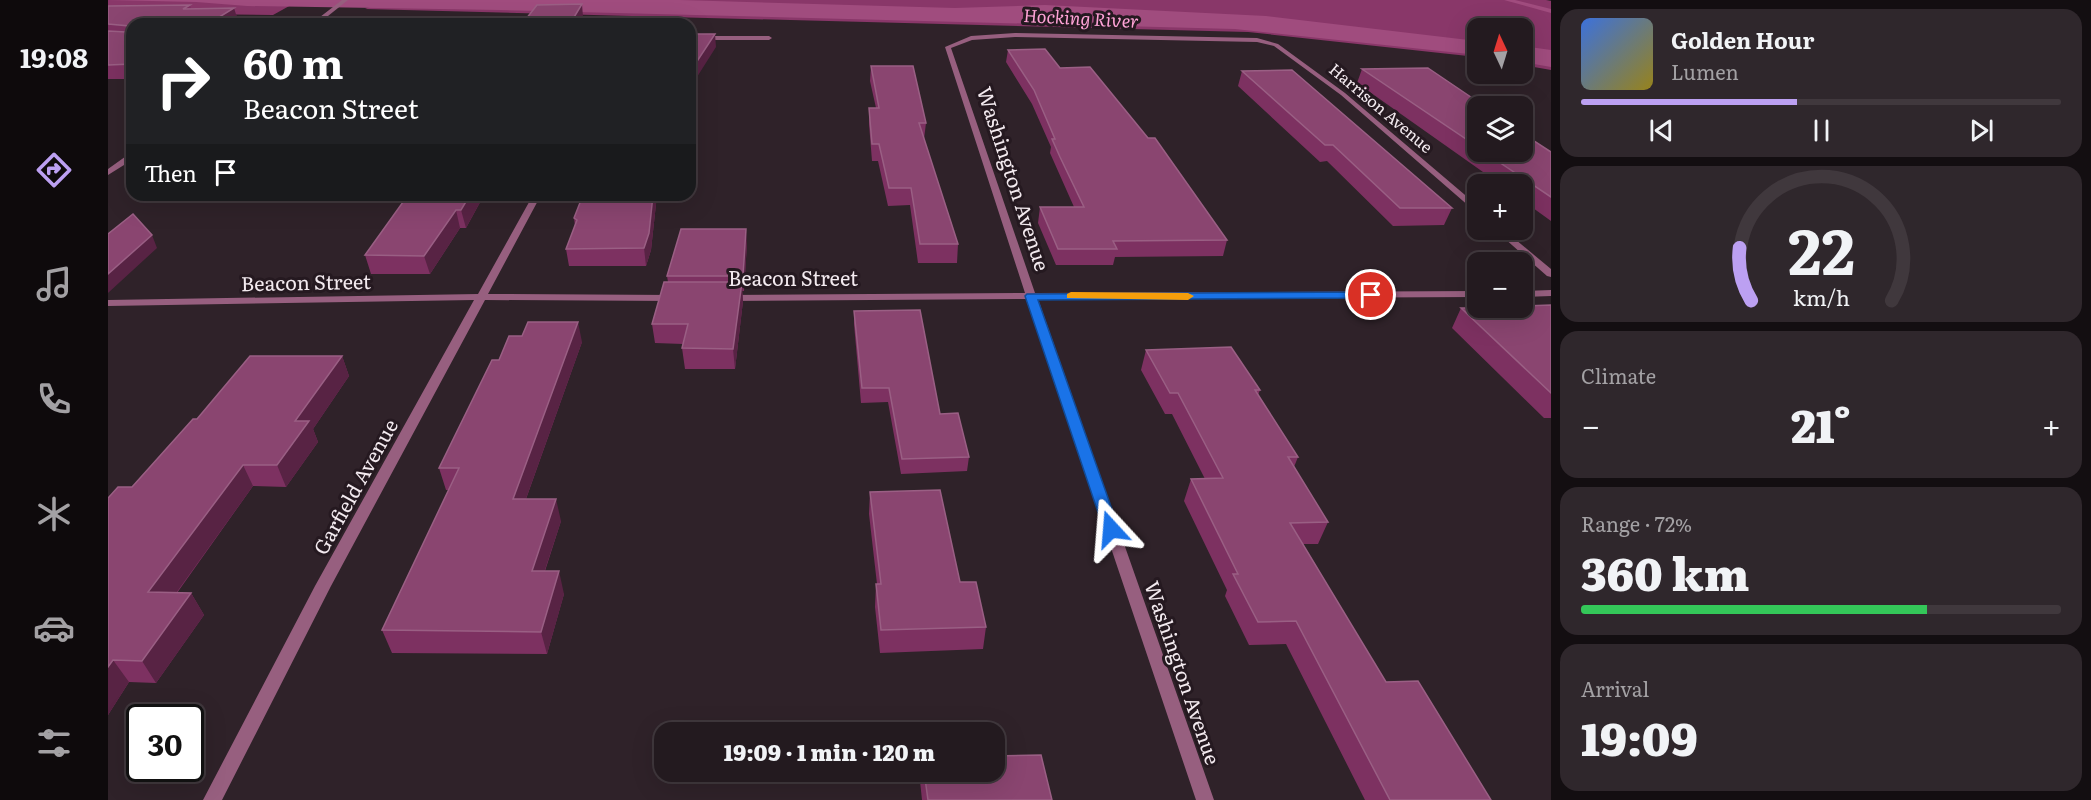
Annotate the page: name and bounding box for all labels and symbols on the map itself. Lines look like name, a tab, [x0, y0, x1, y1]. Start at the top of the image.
water label: Hocking River	[1023, 1, 1139, 34]
north arrow	[1467, 18, 1533, 84]
street label: Harrison Avenue	[1325, 57, 1439, 158]
street label: Washington Avenue	[971, 82, 1059, 275]
street label: Beacon Street	[728, 262, 858, 292]
street label: Beacon Street	[241, 265, 371, 297]
pin	[1345, 269, 1396, 320]
street label: Garfield Avenue	[305, 413, 404, 559]
position arrow	[1079, 497, 1143, 561]
street label: Washington Avenue	[1138, 576, 1229, 768]
speed limit sign: 30	[126, 704, 204, 782]

